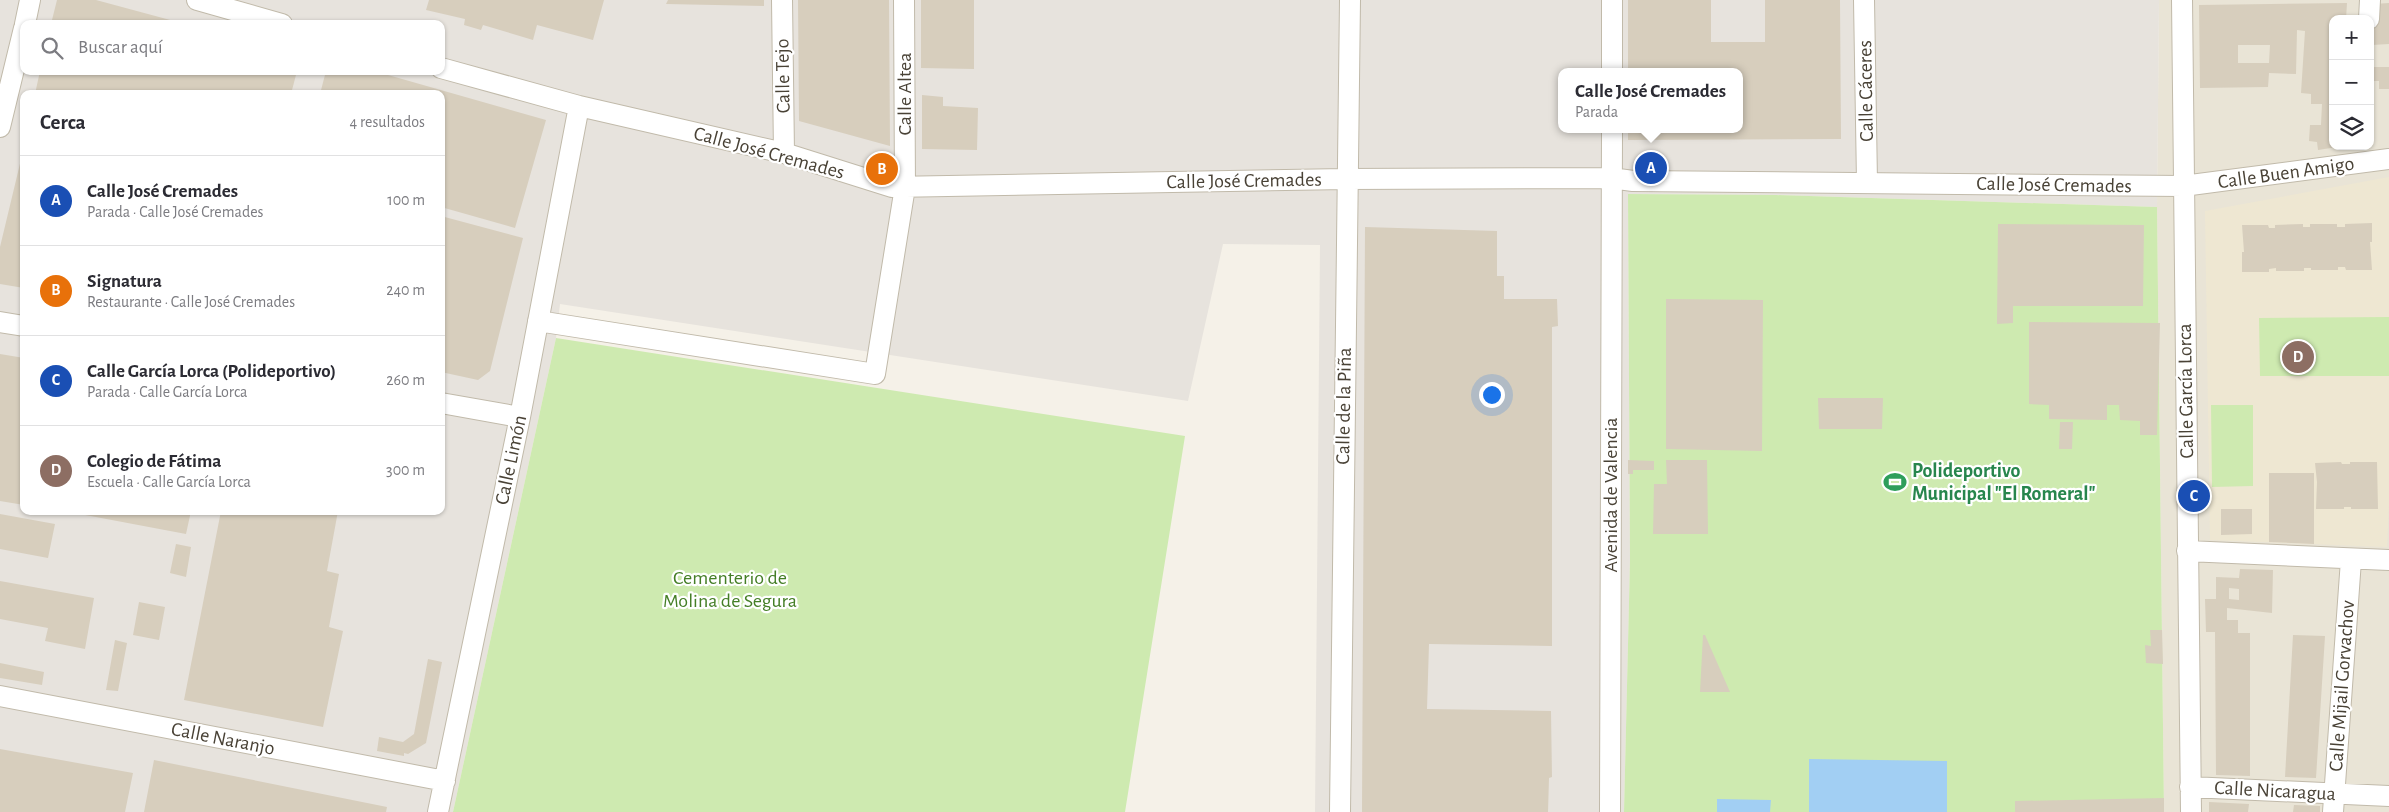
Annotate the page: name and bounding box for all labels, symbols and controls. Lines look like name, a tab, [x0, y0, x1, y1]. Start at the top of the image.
map controls	[2329, 15, 2374, 150]
button: +	[2329, 15, 2374, 60]
search box	[20, 20, 445, 75]
icon: search	[38, 34, 66, 62]
text: Buscar aquí	[78, 38, 163, 57]
street label: Calle Tejo	[772, 38, 794, 114]
street label: Calle Cáceres	[1855, 40, 1877, 142]
street label: Calle Altea	[895, 52, 915, 136]
button: −	[2329, 60, 2374, 105]
popup	[1558, 68, 1743, 133]
text: Calle José Cremades	[1575, 82, 1726, 101]
text: Parada	[1575, 104, 1618, 120]
button: layers	[2329, 105, 2374, 150]
text: Cerca	[40, 112, 86, 133]
text: 4 resultados	[350, 114, 425, 130]
street label: Calle José Cremades	[691, 123, 847, 183]
pin: A	[1635, 149, 1667, 187]
pin: B	[866, 150, 898, 188]
street label: Calle Buen Amigo	[2216, 154, 2356, 192]
street label: Calle José Cremades	[1166, 170, 1322, 192]
street label: Calle José Cremades	[1976, 174, 2132, 196]
text: Calle José Cremades	[87, 182, 238, 201]
text: A	[51, 192, 61, 208]
text: 100 m	[387, 192, 425, 208]
text: Parada · Calle José Cremades	[87, 204, 264, 220]
text: Signatura	[87, 272, 162, 291]
text: B	[51, 282, 61, 298]
text: 240 m	[386, 282, 425, 298]
text: Restaurante · Calle José Cremades	[87, 294, 295, 310]
street label: Calle García Lorca	[2175, 323, 2197, 459]
pin: D	[2282, 338, 2314, 376]
street label: Calle de la Piña	[1333, 347, 1355, 465]
text: Calle García Lorca (Polideportivo)	[87, 362, 336, 381]
text: C	[52, 372, 60, 388]
text: 260 m	[386, 372, 425, 388]
your location	[1479, 382, 1505, 408]
text: Parada · Calle García Lorca	[87, 384, 247, 400]
street label: Calle Limón	[492, 413, 530, 507]
street label: Avenida de Valencia	[1601, 417, 1621, 573]
text: Colegio de Fátima	[87, 452, 221, 471]
place label: Polideportivo Municipal "El Romeral"	[1912, 461, 2096, 504]
text: D	[51, 462, 61, 478]
text: 300 m	[386, 462, 425, 478]
sports icon: Polideportivo Municipal "El Romeral"	[1882, 469, 1908, 495]
text: Escuela · Calle García Lorca	[87, 474, 251, 490]
pin: C	[2178, 477, 2210, 515]
park label: Cementerio de Molina de Segura	[663, 568, 797, 611]
street label: Calle Mijail Gorvachov	[2326, 599, 2358, 772]
street label: Calle Naranjo	[170, 719, 276, 759]
street label: Calle Nicaragua	[2214, 778, 2336, 804]

